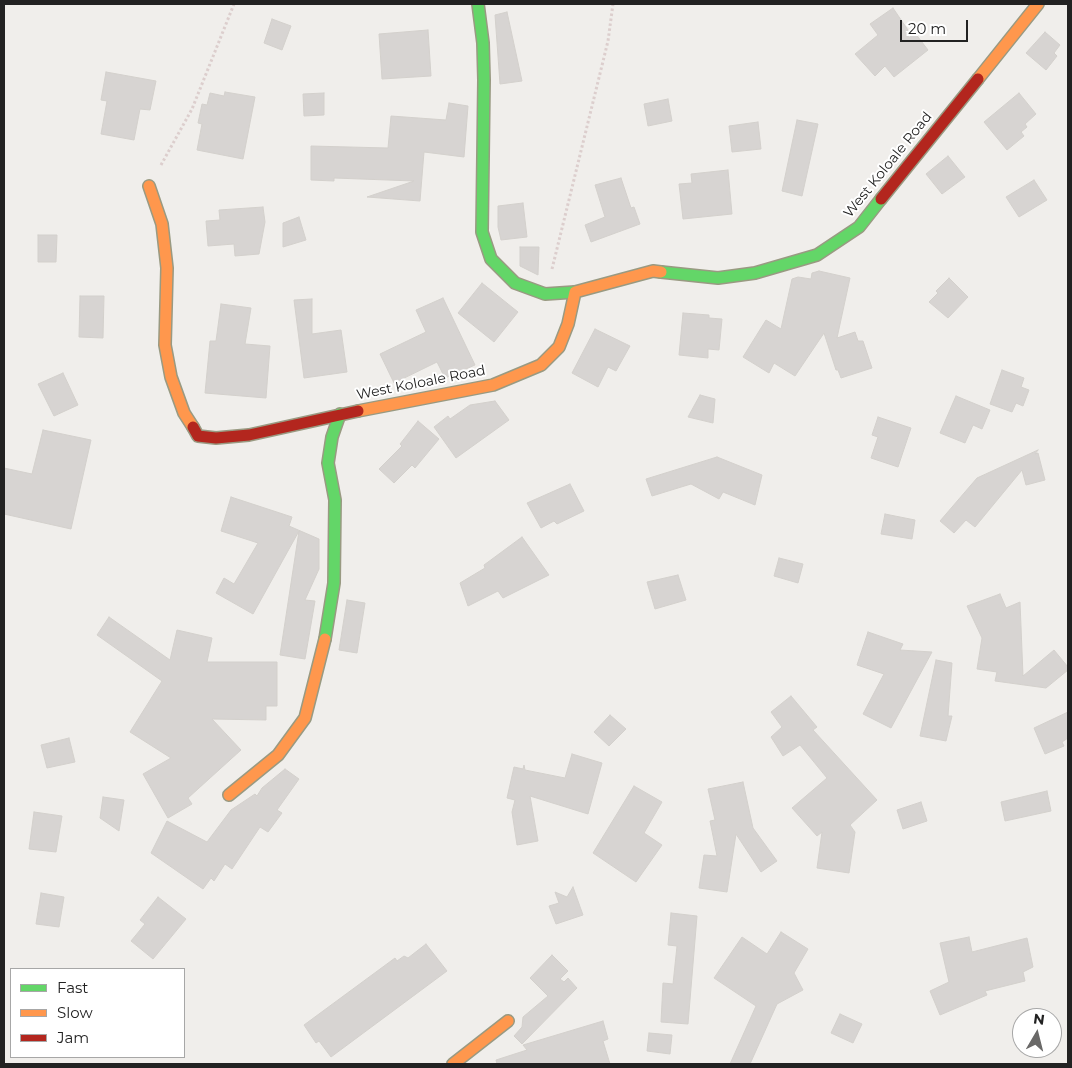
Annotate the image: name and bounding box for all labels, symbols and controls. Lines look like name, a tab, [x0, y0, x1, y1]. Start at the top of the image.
scale bar	[902, 10, 970, 42]
text: 20 m	[908, 19, 946, 38]
street label: West Koloale Road	[840, 109, 936, 221]
street label: West Koloale Road	[355, 362, 487, 404]
legend	[10, 968, 185, 1058]
text: Fast	[57, 978, 88, 997]
text: Slow	[57, 1003, 93, 1022]
north arrow	[1012, 1008, 1062, 1058]
text: N	[1032, 1009, 1046, 1029]
text: Jam	[57, 1028, 89, 1047]

